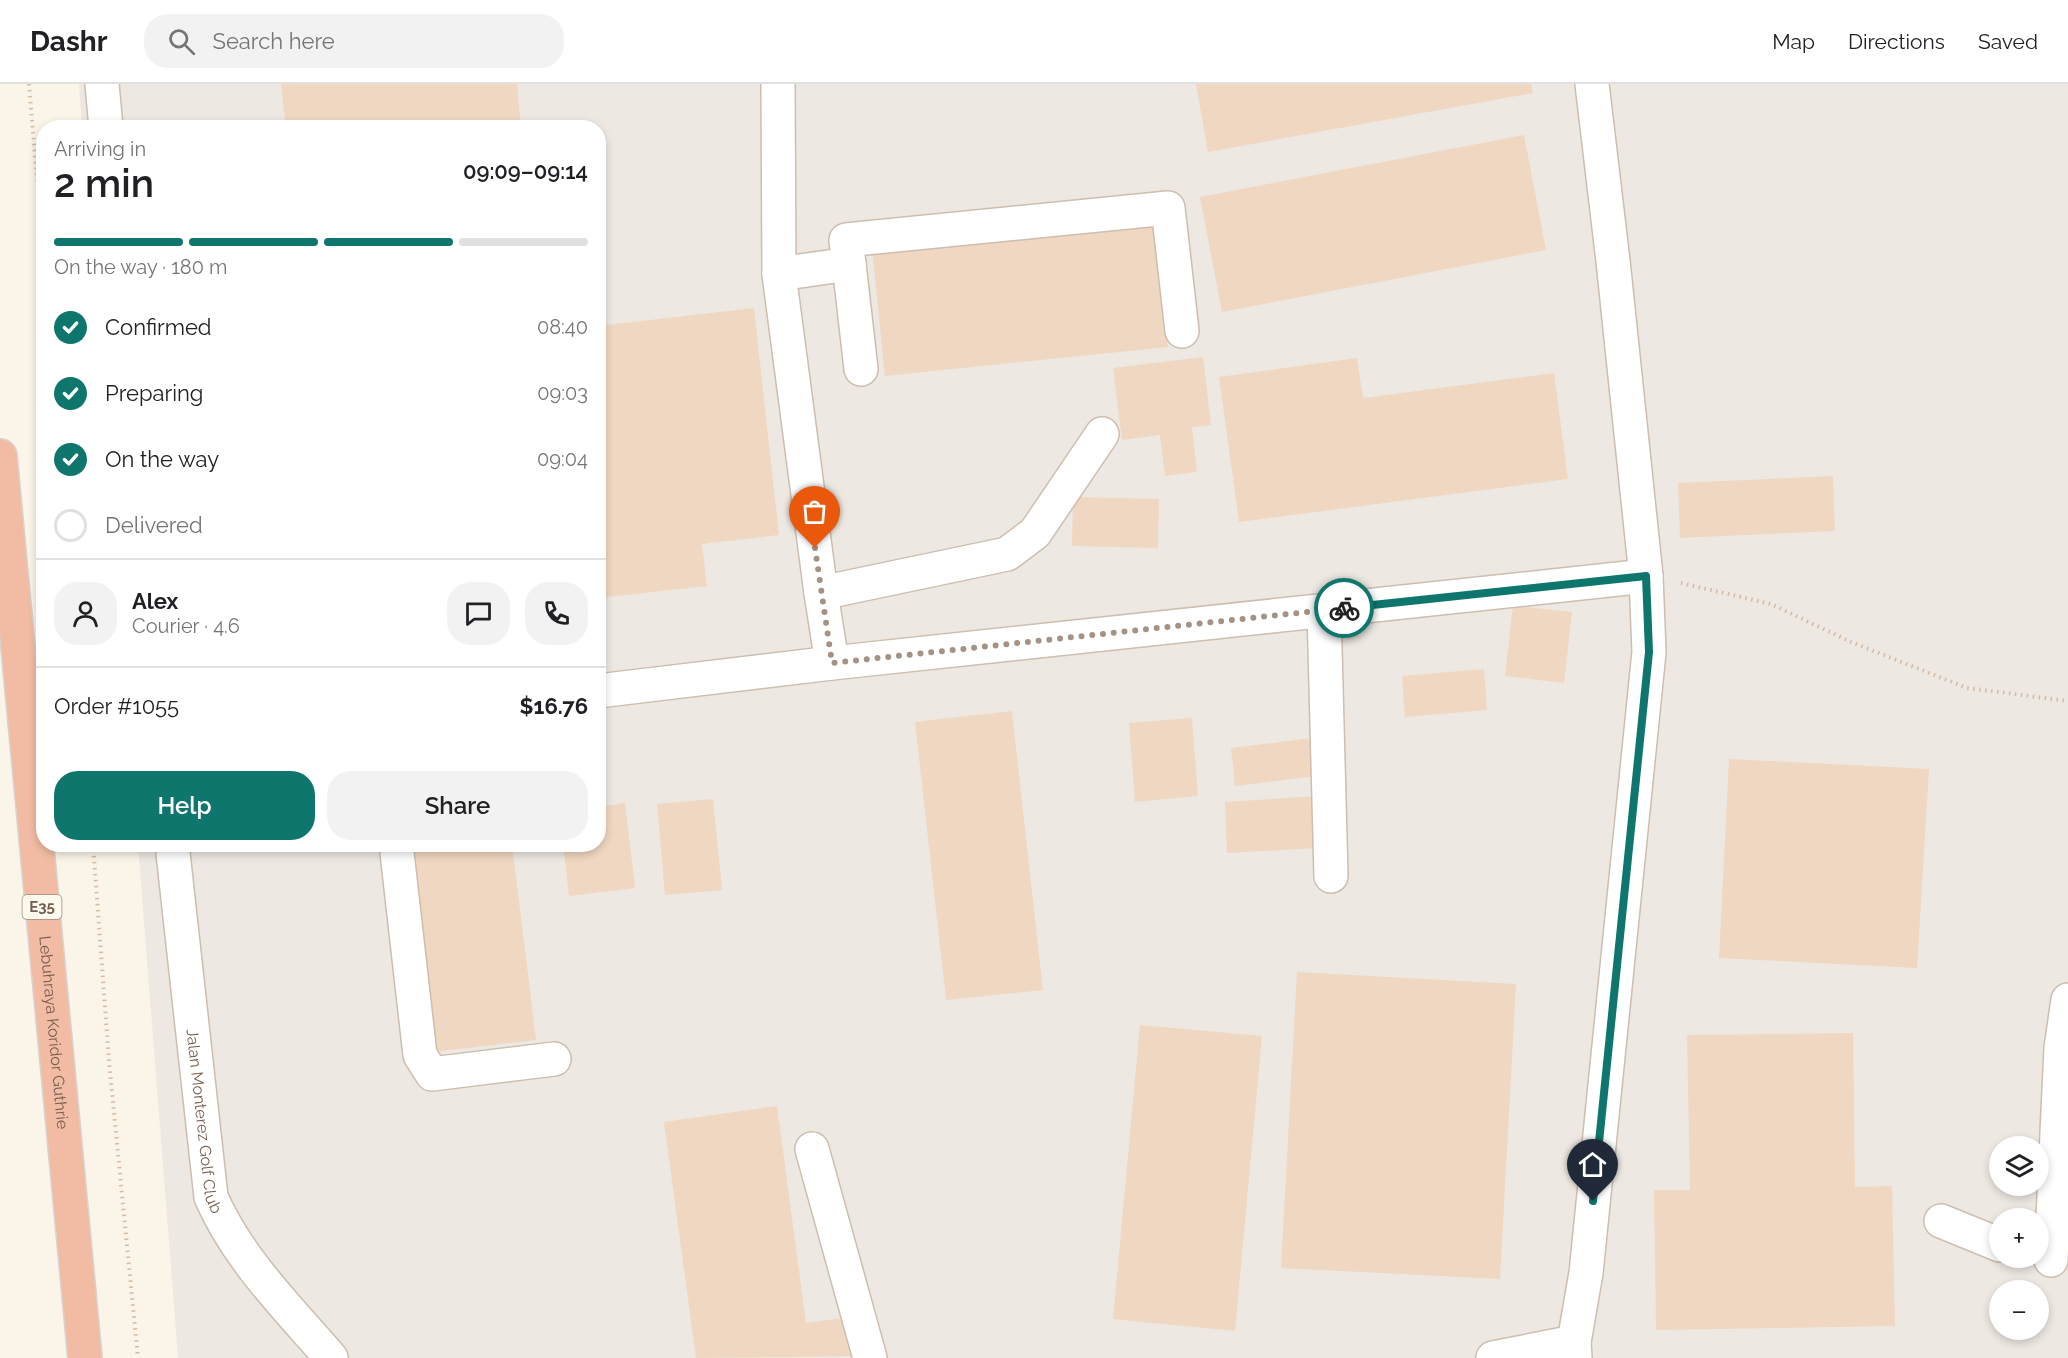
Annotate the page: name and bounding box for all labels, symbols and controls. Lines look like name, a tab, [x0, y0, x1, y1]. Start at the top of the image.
search box	[144, 14, 564, 68]
text: Dashr	[30, 25, 108, 58]
icon: search	[165, 25, 198, 58]
text: Search here	[213, 28, 335, 54]
text: Map	[1772, 29, 1815, 54]
text: Directions	[1848, 29, 1945, 54]
text: Saved	[1978, 29, 2038, 54]
text: Arriving in	[54, 137, 146, 161]
text: 09:09–09:14	[463, 158, 588, 184]
text: 2 min	[54, 160, 154, 206]
text: On the way · 180 m	[54, 255, 227, 279]
icon: check	[54, 311, 87, 344]
text: Confirmed	[105, 314, 212, 340]
text: 08:40	[537, 315, 588, 339]
icon: check	[54, 377, 87, 410]
text: Preparing	[105, 380, 203, 406]
text: 09:03	[537, 381, 588, 405]
icon: check	[54, 443, 87, 476]
text: On the way	[105, 446, 219, 472]
text: 09:04	[537, 447, 588, 471]
pin	[789, 486, 840, 548]
icon: bag	[798, 495, 831, 528]
text: Delivered	[105, 512, 203, 538]
courier	[1314, 578, 1374, 638]
button: person	[54, 582, 117, 645]
button: chat	[447, 582, 510, 645]
button: phone	[525, 582, 588, 645]
text: Alex	[132, 588, 178, 614]
icon: bike	[1328, 592, 1361, 625]
text: Courier · 4.6	[132, 614, 240, 638]
text: Order #1055	[54, 693, 179, 719]
text: $16.76	[520, 693, 588, 719]
button: Help	[54, 771, 315, 840]
button: Share	[327, 771, 588, 840]
road number: E35	[22, 895, 62, 919]
street label: Lebuhraya Koridor Guthrie	[36, 935, 73, 1130]
street label: Jalan Monterez Golf Club	[183, 1028, 227, 1217]
map controls	[1989, 1136, 2049, 1340]
button: layers	[1989, 1136, 2049, 1196]
pin	[1567, 1139, 1618, 1201]
icon: home	[1576, 1148, 1609, 1181]
button: +	[1989, 1208, 2049, 1268]
button: −	[1989, 1280, 2049, 1340]

